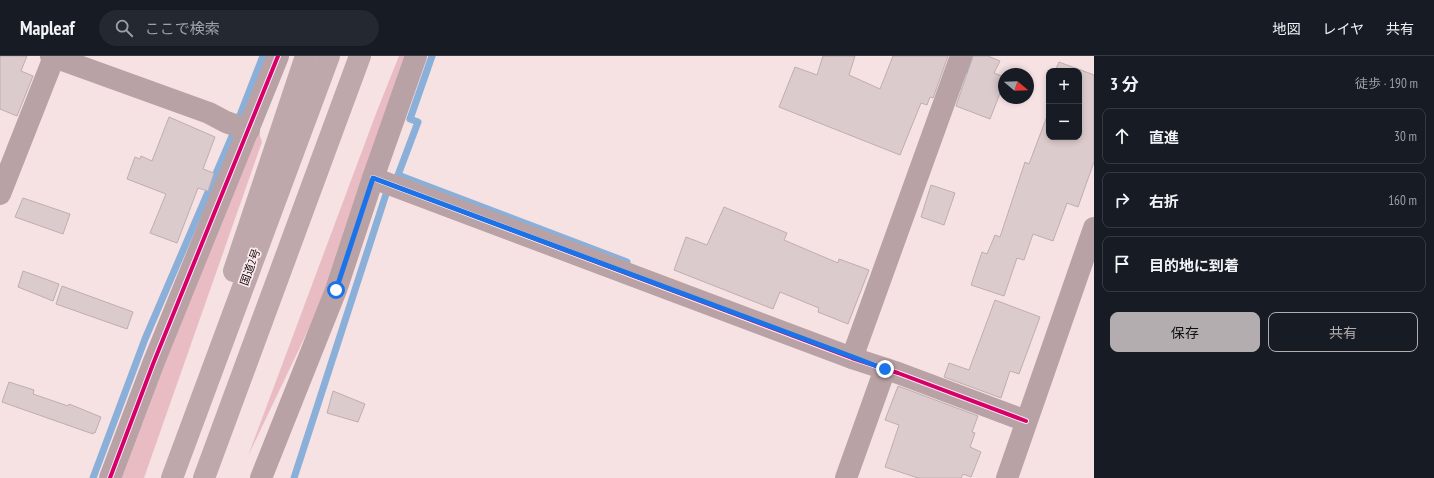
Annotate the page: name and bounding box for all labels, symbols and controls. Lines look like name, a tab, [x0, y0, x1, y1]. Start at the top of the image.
search box	[99, 10, 379, 46]
text: Mapleaf	[20, 16, 75, 40]
icon: search	[113, 17, 135, 39]
text: ここで検索	[145, 19, 220, 38]
text: 地図	[1272, 20, 1300, 38]
text: レイヤ	[1322, 20, 1364, 38]
text: 共有	[1386, 20, 1414, 38]
north arrow	[998, 68, 1034, 104]
map controls	[1046, 68, 1082, 140]
button: +	[1046, 68, 1082, 104]
text: 3 分	[1110, 73, 1139, 95]
text: 徒歩 · 190 m	[1355, 75, 1418, 92]
button: −	[1046, 104, 1082, 140]
icon: ahead	[1111, 125, 1133, 147]
text: 直進	[1149, 128, 1179, 147]
text: 30 m	[1394, 128, 1417, 145]
icon: right	[1111, 189, 1133, 211]
text: 右折	[1149, 192, 1179, 211]
text: 160 m	[1388, 192, 1417, 209]
street label: 国道2号	[237, 247, 263, 287]
icon: arrive	[1111, 253, 1133, 275]
text: 目的地に到着	[1149, 256, 1239, 275]
route start	[327, 281, 345, 299]
button: 保存	[1110, 312, 1260, 352]
button: 共有	[1268, 312, 1418, 352]
route end	[876, 360, 894, 378]

